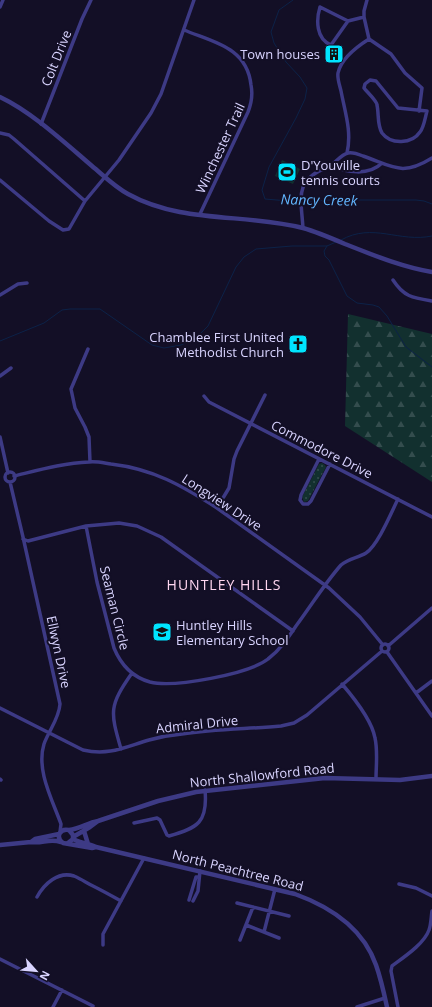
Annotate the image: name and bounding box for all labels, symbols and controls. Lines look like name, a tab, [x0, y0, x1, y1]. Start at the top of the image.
street label: Colt Drive	[37, 27, 75, 89]
building icon: Town houses	[323, 43, 345, 65]
place label: Town houses	[240, 45, 320, 63]
street label: Winchester Trail	[191, 100, 249, 196]
place label: D'Youville tennis courts	[301, 156, 380, 189]
sports icon: D'Youville tennis courts	[276, 161, 298, 183]
water label: Nancy Creek	[280, 189, 359, 210]
place label: Chamblee First United Methodist Church	[149, 328, 284, 361]
church icon: Chamblee First United Methodist Church	[287, 333, 309, 355]
street label: Commodore Drive	[268, 416, 376, 482]
street label: Longview Drive	[179, 469, 265, 535]
street label: Seaman Circle	[96, 564, 134, 652]
district label: HUNTLEY HILLS	[167, 575, 281, 594]
street label: Ellwyn Drive	[43, 614, 75, 690]
place label: Huntley Hills Elementary School	[176, 616, 288, 649]
school or university icon: Huntley Hills Elementary School	[151, 621, 173, 643]
street label: Admiral Drive	[155, 711, 239, 737]
street label: North Shallowford Road	[189, 758, 335, 792]
street label: North Peachtree Road	[171, 845, 305, 895]
north arrow	[16, 951, 56, 991]
text: N	[37, 968, 54, 983]

